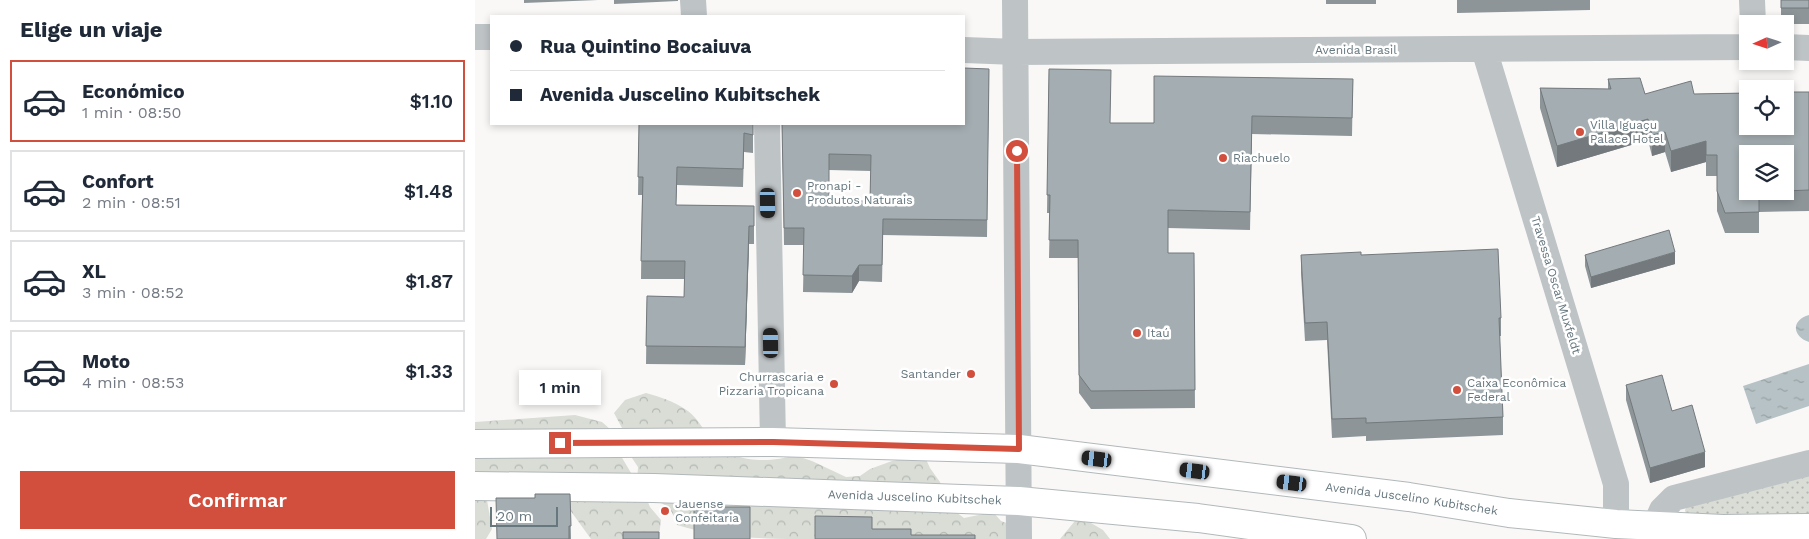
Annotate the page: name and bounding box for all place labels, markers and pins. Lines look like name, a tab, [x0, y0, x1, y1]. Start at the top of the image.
place label: Villa Iguaçu Palace Hotel	[1590, 118, 1664, 146]
marker: Villa Iguaçu Palace Hotel	[1574, 126, 1586, 138]
place label: Riachuelo	[1233, 151, 1290, 165]
marker: Riachuelo	[1217, 152, 1229, 164]
place label: Pronapi - Produtos Naturais	[807, 179, 913, 207]
marker: Pronapi - Produtos Naturais	[791, 187, 803, 199]
place label: Itaú	[1147, 326, 1170, 340]
marker: Itaú	[1131, 327, 1143, 339]
place label: Santander	[901, 367, 961, 381]
marker: Santander	[965, 368, 977, 380]
place label: Churrascaria e Pizzaria Tropicana	[719, 370, 824, 398]
place label: Caixa Econômica Federal	[1467, 376, 1566, 404]
marker: Churrascaria e Pizzaria Tropicana	[828, 378, 840, 390]
marker: Caixa Econômica Federal	[1451, 384, 1463, 396]
place label: Jauense Confeitaria	[675, 497, 739, 525]
marker: Jauense Confeitaria	[659, 505, 671, 517]

